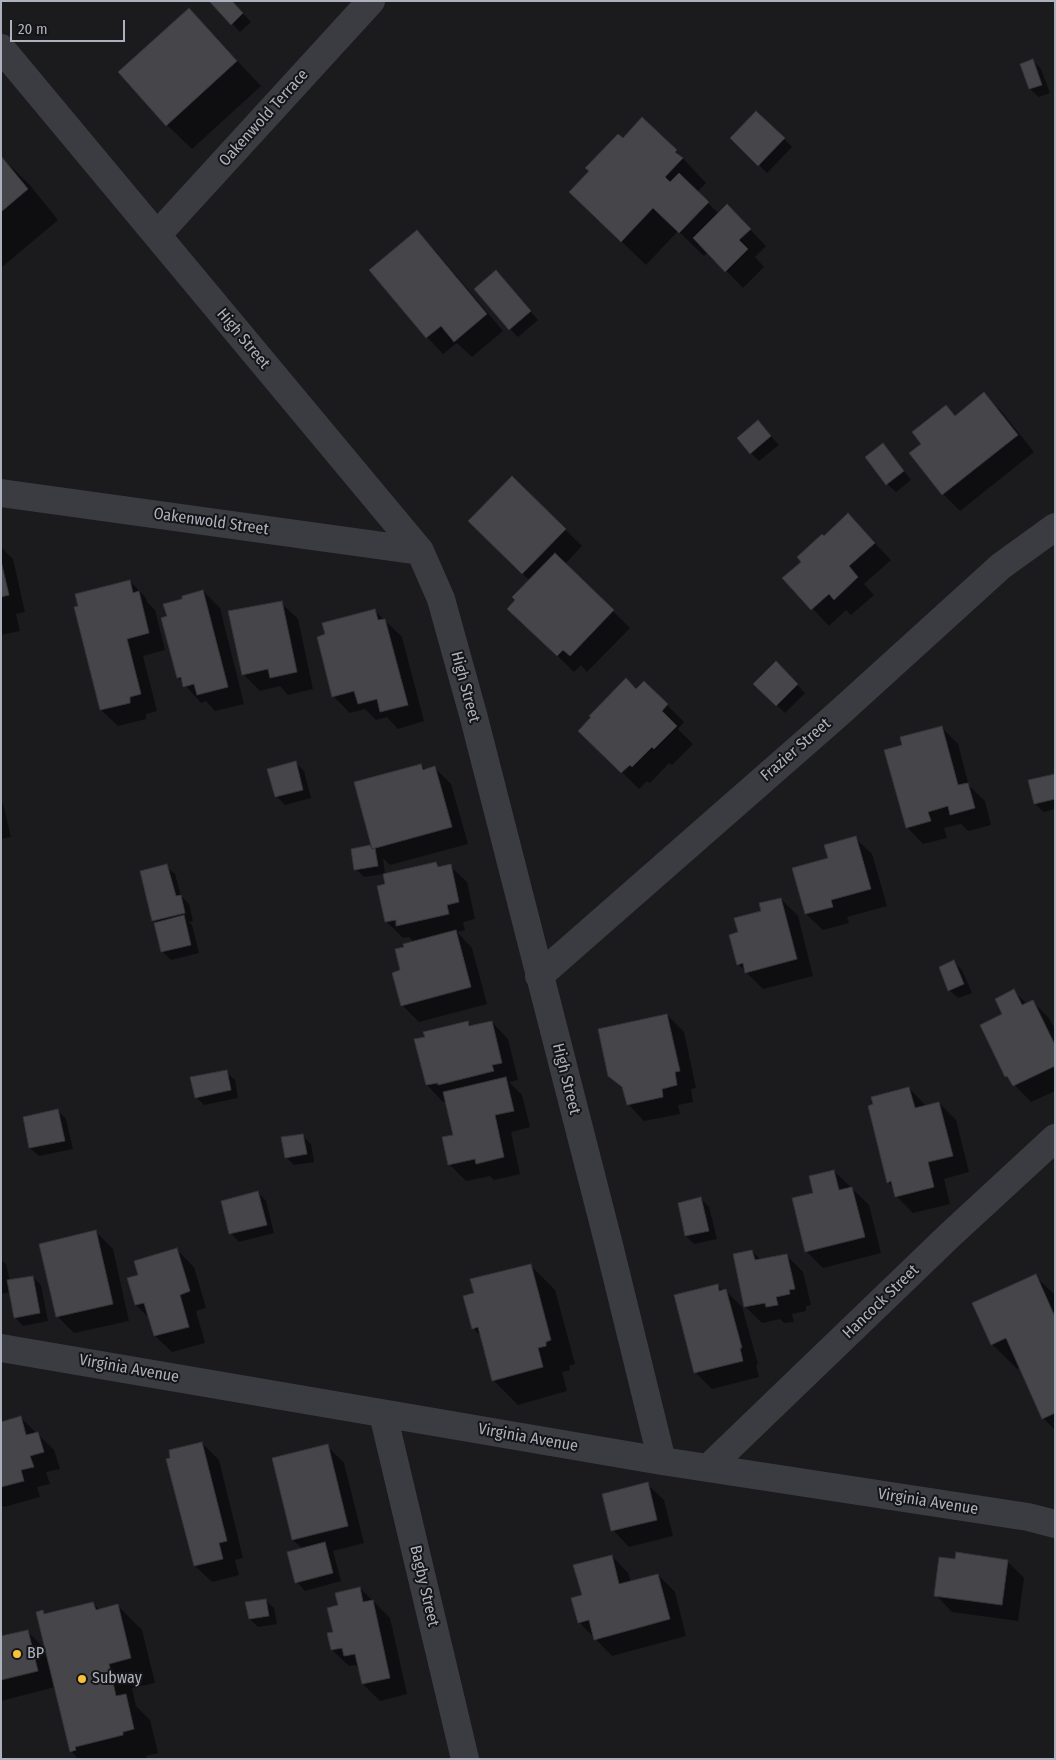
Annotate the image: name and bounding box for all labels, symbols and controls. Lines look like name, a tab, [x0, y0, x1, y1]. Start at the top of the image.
scale bar	[12, 10, 128, 42]
text: 20 m	[18, 20, 48, 38]
street label: Oakenwold Terrace	[215, 65, 313, 171]
street label: High Street	[212, 305, 274, 373]
street label: Oakenwold Street	[152, 504, 270, 540]
street label: High Street	[446, 649, 484, 725]
street label: Frazier Street	[757, 714, 835, 786]
street label: High Street	[548, 1041, 584, 1117]
street label: Hancock Street	[839, 1261, 923, 1343]
street label: Virginia Avenue	[77, 1351, 181, 1387]
street label: Virginia Avenue	[476, 1420, 580, 1456]
street label: Virginia Avenue	[877, 1485, 979, 1519]
street label: Bagby Street	[405, 1544, 443, 1628]
place label: BP	[27, 1644, 44, 1664]
marker: BP	[11, 1648, 23, 1660]
place label: Subway	[92, 1669, 142, 1689]
marker: Subway	[76, 1673, 88, 1685]

